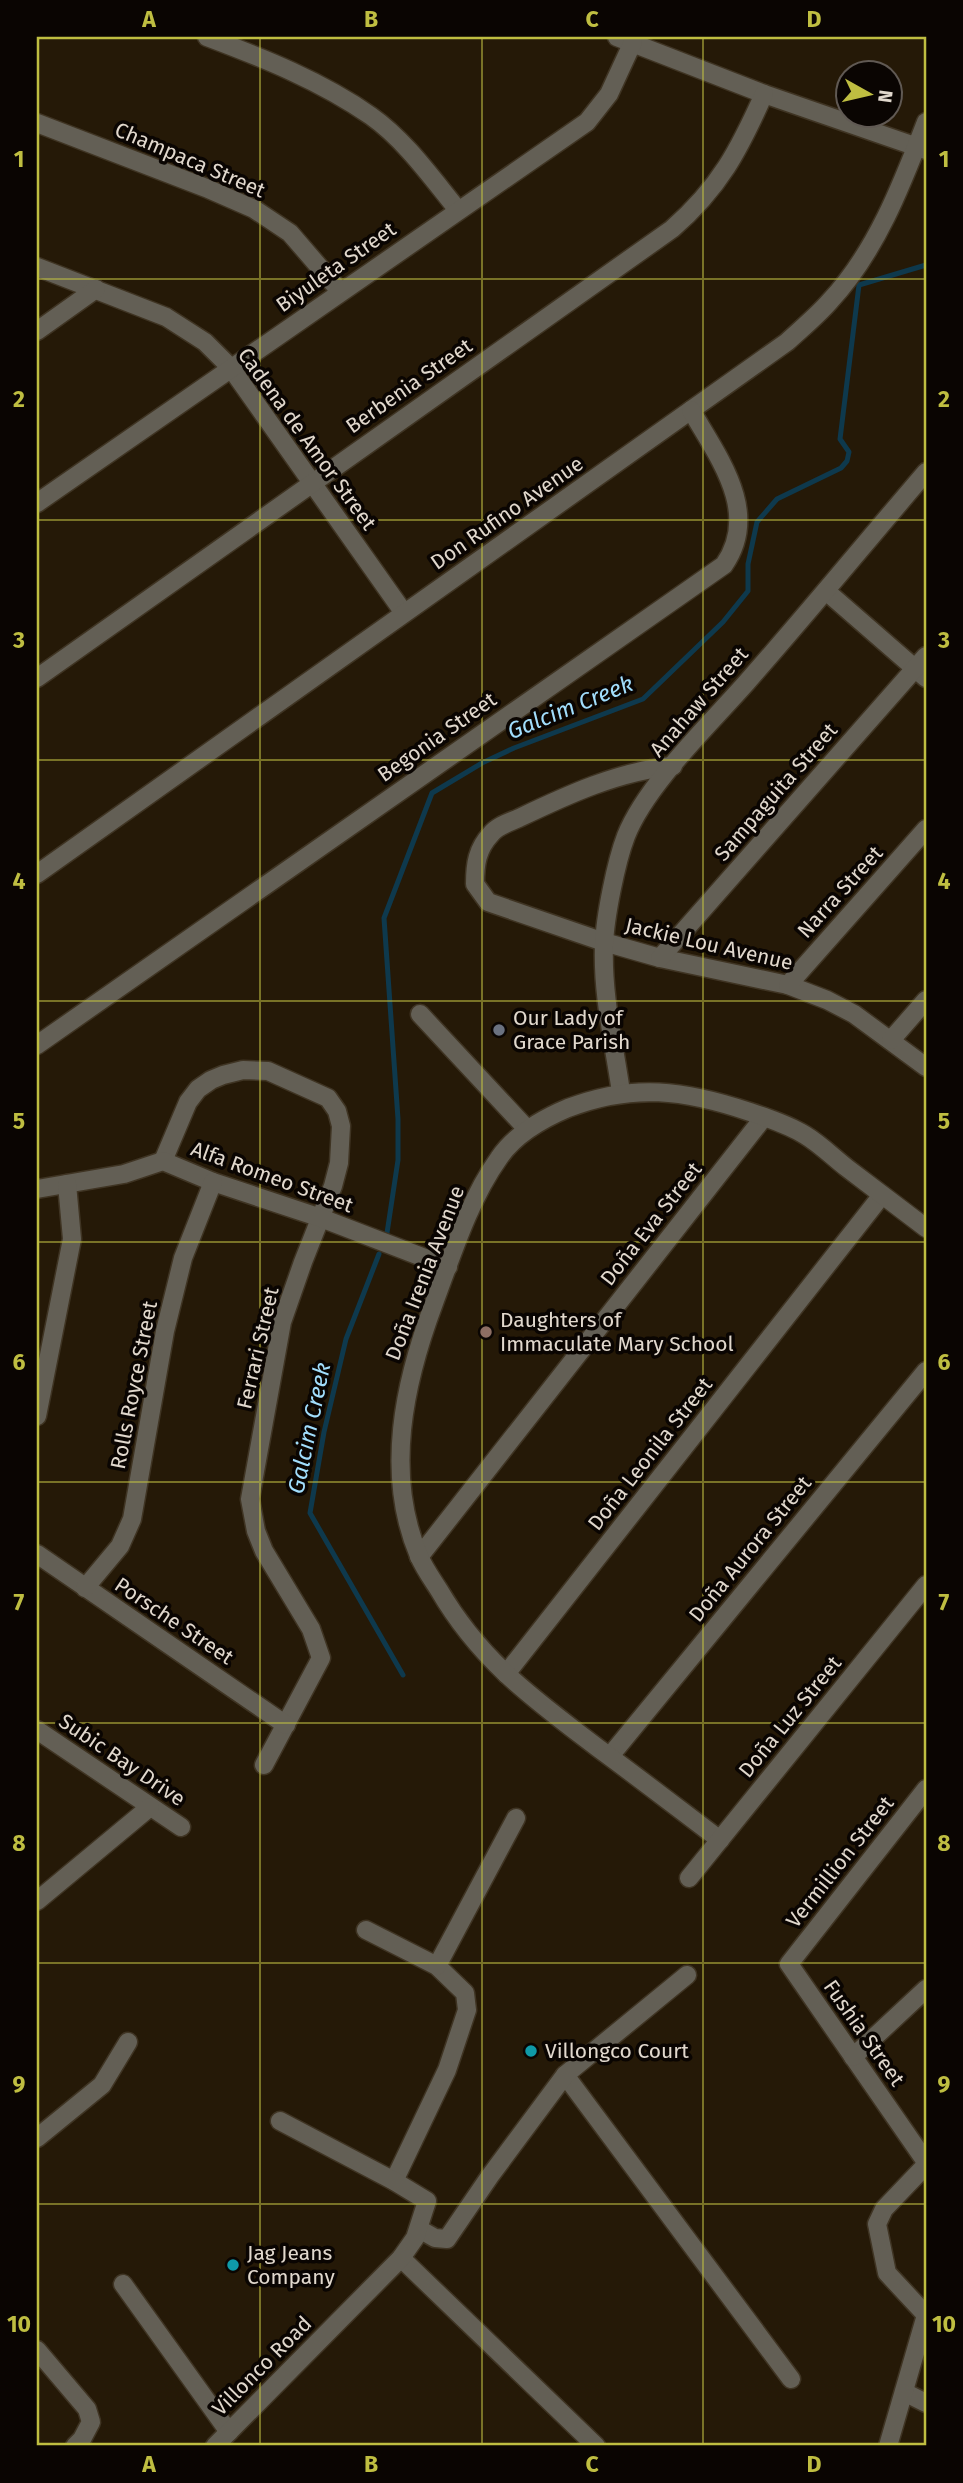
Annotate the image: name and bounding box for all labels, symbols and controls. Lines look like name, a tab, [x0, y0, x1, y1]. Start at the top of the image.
text: A	[141, 5, 156, 33]
text: B	[364, 5, 378, 33]
text: C	[585, 5, 599, 33]
text: D	[807, 5, 822, 33]
north arrow	[834, 60, 904, 130]
text: N	[873, 88, 898, 104]
street label: Champaca Street	[111, 117, 269, 204]
text: 1	[14, 145, 24, 173]
text: 1	[939, 145, 949, 173]
street label: Biyuleta Street	[271, 216, 401, 318]
street label: Berbenia Street	[341, 333, 478, 439]
street label: Cadena de Amor Street	[232, 343, 382, 535]
text: 2	[13, 385, 25, 413]
text: 2	[938, 385, 950, 413]
street label: Don Rufino Avenue	[426, 451, 588, 575]
text: 3	[12, 626, 25, 654]
text: 3	[937, 626, 950, 654]
street label: Anahaw Street	[644, 641, 754, 762]
water label: Galcim Creek	[503, 669, 637, 745]
street label: Begonia Street	[373, 686, 502, 788]
street label: Sampaguita Street	[709, 717, 843, 866]
street label: Narra Street	[792, 840, 888, 944]
text: 4	[13, 867, 26, 895]
text: 4	[938, 867, 951, 895]
street label: Jackie Lou Avenue	[623, 912, 795, 976]
place label: Our Lady of Grace Parish	[513, 1005, 630, 1055]
marker: Our Lady of Grace Parish	[491, 1022, 507, 1038]
text: 5	[13, 1107, 25, 1135]
text: 5	[938, 1107, 950, 1135]
street label: Alfa Romeo Street	[187, 1136, 357, 1219]
street label: Doña Eva Street	[595, 1157, 708, 1291]
street label: Doña Irenia Avenue	[380, 1182, 470, 1364]
street label: Ferrari Street	[231, 1284, 285, 1412]
street label: Rolls Royce Street	[105, 1298, 163, 1471]
place label: Daughters of Immaculate Mary School	[500, 1307, 734, 1357]
marker: Daughters of Immaculate Mary School	[478, 1324, 494, 1340]
text: 6	[13, 1348, 26, 1376]
text: 6	[938, 1348, 951, 1376]
water label: Galcim Creek	[281, 1360, 337, 1496]
street label: Doña Leonila Street	[582, 1372, 718, 1536]
street label: Doña Aurora Street	[683, 1470, 817, 1627]
street label: Porsche Street	[110, 1572, 239, 1671]
text: 7	[14, 1588, 25, 1616]
text: 7	[939, 1588, 950, 1616]
street label: Doña Luz Street	[733, 1651, 847, 1783]
street label: Subic Bay Drive	[54, 1708, 190, 1812]
street label: Vermillion Street	[781, 1791, 900, 1933]
text: 8	[12, 1829, 26, 1857]
text: 8	[937, 1829, 951, 1857]
street label: Fushia Street	[818, 1975, 910, 2091]
place label: Villongco Court	[545, 2038, 689, 2064]
marker: Villongco Court	[523, 2043, 539, 2059]
text: 9	[13, 2070, 26, 2098]
text: 9	[938, 2070, 951, 2098]
place label: Jag Jeans Company	[247, 2240, 335, 2290]
marker: Jag Jeans Company	[225, 2257, 241, 2273]
text: 10	[7, 2310, 31, 2338]
text: 10	[932, 2310, 956, 2338]
street label: Villonco Road	[207, 2311, 317, 2421]
text: A	[141, 2450, 156, 2478]
text: B	[364, 2450, 378, 2478]
text: C	[585, 2450, 599, 2478]
text: D	[807, 2450, 822, 2478]

